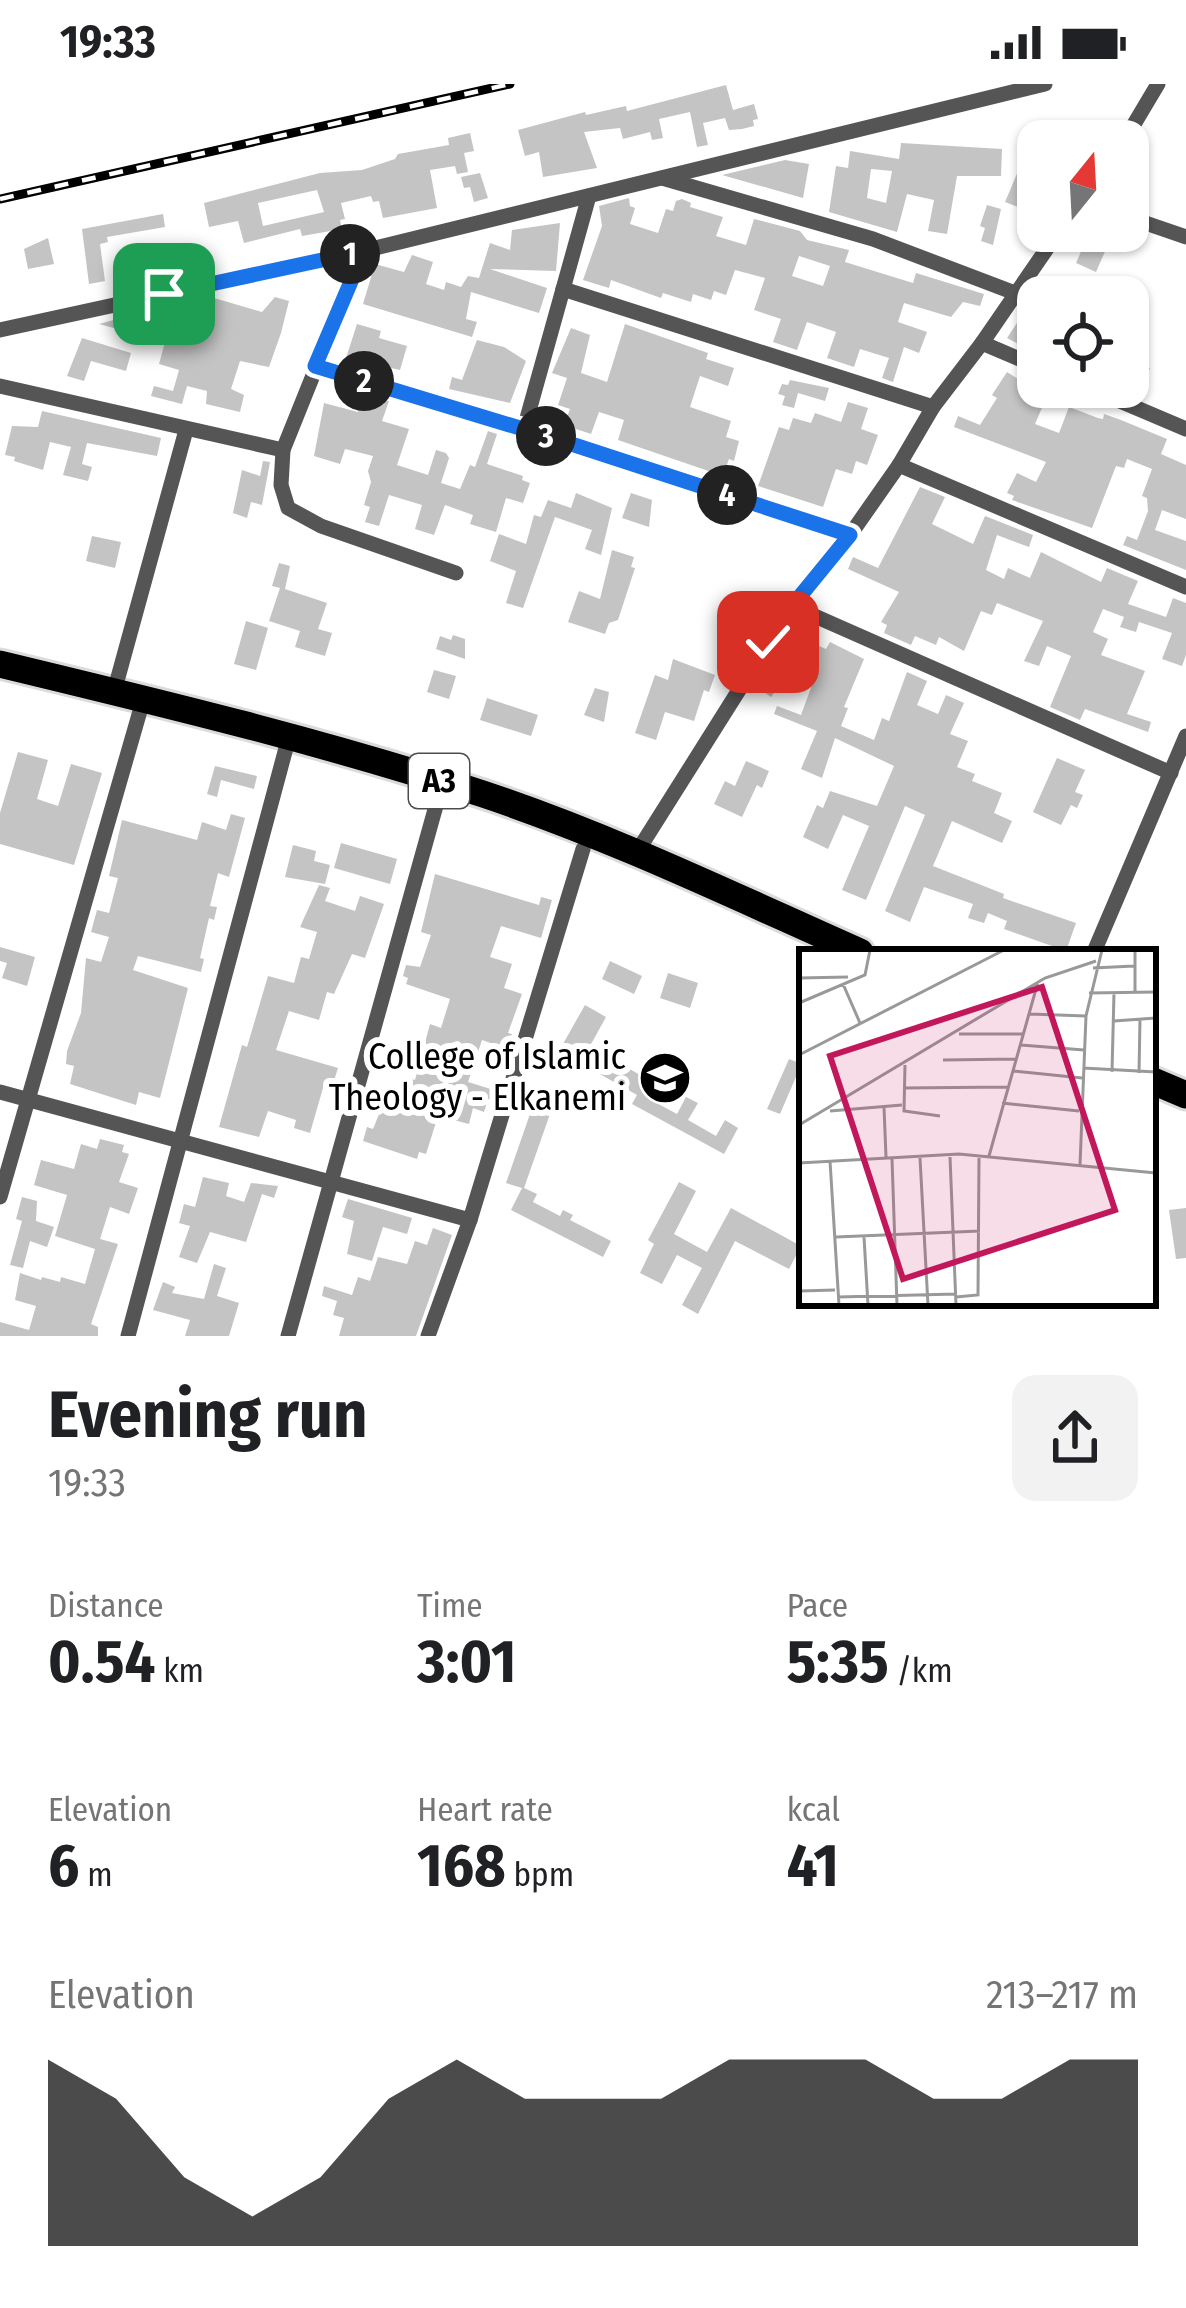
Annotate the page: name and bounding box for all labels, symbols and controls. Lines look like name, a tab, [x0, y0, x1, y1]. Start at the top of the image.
text: 19:33	[60, 15, 156, 69]
north arrow	[1017, 120, 1149, 252]
map controls	[1017, 120, 1149, 408]
pin: 1	[320, 224, 380, 284]
text: 1	[343, 234, 357, 274]
pin	[113, 243, 215, 345]
icon: arrive	[131, 261, 197, 327]
button: locate	[1017, 276, 1149, 408]
pin: 2	[334, 351, 394, 411]
text: 2	[356, 361, 372, 401]
pin: 3	[516, 406, 576, 466]
text: 3	[538, 416, 554, 456]
pin: 4	[697, 465, 757, 525]
text: 4	[719, 475, 735, 515]
pin	[717, 591, 819, 693]
icon: check	[735, 609, 801, 675]
road number: A3	[409, 754, 469, 808]
inset map	[799, 949, 1156, 1306]
place label: College of Islamic Theology - Elkanemi	[329, 1035, 626, 1120]
school or university icon: College of Islamic Theology - Elkanemi	[637, 1050, 693, 1106]
text: Evening run	[48, 1375, 368, 1454]
button: share	[1012, 1375, 1138, 1501]
text: 19:33	[48, 1460, 126, 1506]
text: Distance	[48, 1586, 164, 1626]
text: Time	[417, 1586, 483, 1626]
text: Pace	[787, 1586, 848, 1626]
text: 0.54	[48, 1626, 155, 1698]
text: 3:01	[417, 1626, 516, 1698]
text: 5:35	[787, 1626, 889, 1698]
text: km	[155, 1651, 204, 1691]
text: /km	[889, 1651, 953, 1691]
text: Elevation	[48, 1790, 172, 1830]
text: Heart rate	[417, 1790, 553, 1830]
text: kcal	[787, 1790, 840, 1830]
text: 6	[48, 1830, 79, 1902]
text: 168	[417, 1830, 506, 1902]
text: 41	[787, 1830, 839, 1902]
text: m	[79, 1855, 113, 1895]
text: bpm	[506, 1855, 574, 1895]
text: Elevation	[48, 1972, 195, 2018]
text: 213–217 m	[986, 1972, 1138, 2018]

